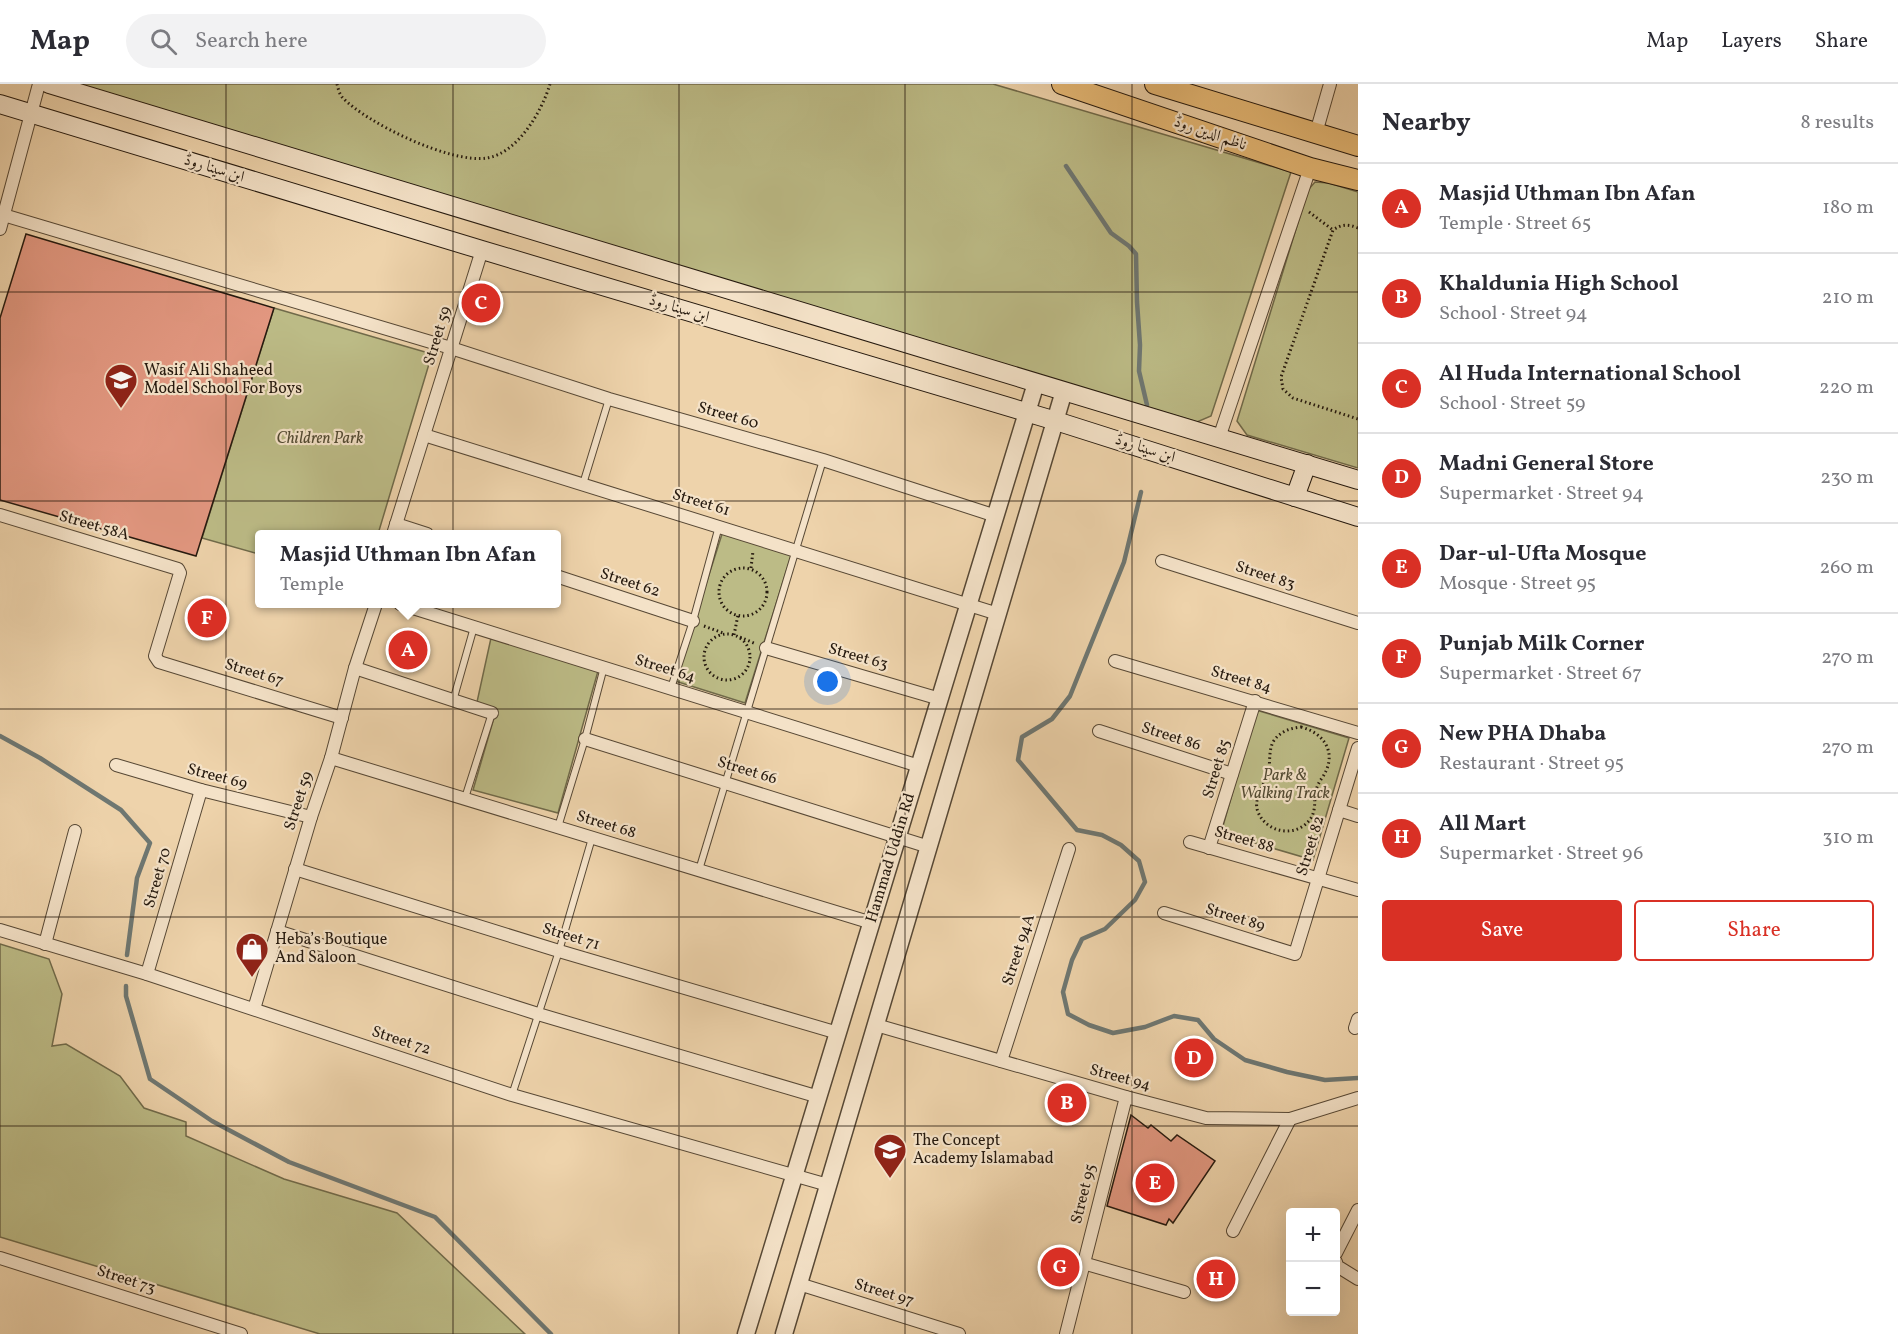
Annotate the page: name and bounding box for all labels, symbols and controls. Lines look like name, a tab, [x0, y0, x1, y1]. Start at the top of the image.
search box	[126, 14, 546, 68]
text: Map	[30, 22, 90, 61]
icon: search	[147, 25, 180, 58]
text: Search here	[195, 26, 308, 57]
text: Map	[1646, 27, 1688, 56]
text: Layers	[1721, 27, 1782, 56]
text: Share	[1815, 27, 1868, 56]
text: Nearby	[1382, 105, 1471, 141]
text: 8 results	[1801, 109, 1874, 137]
street label: ناظم الدین روڈ	[1170, 111, 1249, 160]
street label: ابن سینا روڈ	[181, 149, 247, 189]
text: Masjid Uthman Ibn Afan	[1439, 179, 1696, 210]
text: A	[1394, 194, 1409, 222]
text: 180 m	[1822, 194, 1874, 222]
text: Temple · Street 65	[1439, 210, 1591, 238]
text: Khaldunia High School	[1439, 269, 1679, 300]
pin: C	[462, 280, 500, 326]
text: B	[1395, 284, 1408, 312]
text: 210 m	[1822, 284, 1874, 312]
street label: ابن سینا روڈ	[646, 289, 712, 329]
text: School · Street 94	[1439, 300, 1588, 328]
street label: Street 59	[419, 304, 457, 368]
text: Al Huda International School	[1439, 359, 1741, 390]
place label: Wasif Ali Shaheed Model School For Boys	[144, 360, 302, 400]
school or university icon: Wasif Ali Shaheed Model School For Boys	[103, 362, 139, 409]
text: C	[1395, 374, 1408, 402]
text: 220 m	[1819, 374, 1874, 402]
text: School · Street 59	[1439, 390, 1585, 418]
street label: Street 60	[695, 397, 761, 435]
park label: Children Park	[277, 428, 364, 450]
street label: ابن سینا روڈ	[1112, 429, 1178, 469]
text: Madni General Store	[1439, 449, 1654, 480]
text: D	[1394, 464, 1409, 492]
text: 230 m	[1820, 464, 1874, 492]
text: Supermarket · Street 94	[1439, 480, 1644, 508]
street label: Street 61	[669, 484, 733, 522]
street label: Street 58A	[56, 505, 132, 547]
popup	[255, 530, 561, 608]
text: Dar-ul-Ufta Mosque	[1439, 539, 1646, 570]
text: Masjid Uthman Ibn Afan	[280, 540, 536, 571]
text: E	[1395, 554, 1408, 582]
text: 260 m	[1819, 554, 1874, 582]
street label: Street 83	[1232, 556, 1298, 596]
street label: Street 62	[597, 563, 663, 603]
text: Mosque · Street 95	[1439, 570, 1596, 598]
text: Temple	[280, 571, 344, 599]
pin: F	[188, 596, 226, 640]
pin: A	[388, 628, 428, 672]
text: Punjab Milk Corner	[1439, 629, 1645, 660]
street label: Street 63	[826, 638, 890, 676]
text: F	[1396, 644, 1407, 672]
text: 270 m	[1821, 644, 1874, 672]
street label: Street 64	[632, 649, 698, 689]
street label: Street 67	[222, 654, 287, 693]
text: Supermarket · Street 67	[1439, 660, 1642, 688]
street label: Street 84	[1208, 661, 1274, 699]
your location	[813, 667, 842, 696]
street label: Street 86	[1138, 717, 1204, 757]
text: New PHA Dhaba	[1439, 719, 1606, 750]
text: G	[1394, 734, 1409, 762]
text: 270 m	[1821, 734, 1874, 762]
street label: Street 85	[1198, 737, 1236, 801]
text: Restaurant · Street 95	[1439, 750, 1624, 778]
street label: Street 66	[714, 752, 780, 790]
street label: Street 69	[184, 758, 250, 796]
park label: Park & Walking Track	[1240, 765, 1331, 805]
street label: Street 59	[279, 769, 319, 833]
street label: Hammad Uddin Rd	[861, 790, 921, 926]
street label: Street 68	[573, 806, 639, 844]
text: All Mart	[1439, 809, 1526, 840]
street label: Street 82	[1291, 813, 1331, 879]
street label: Street 88	[1211, 821, 1277, 859]
text: H	[1394, 824, 1409, 852]
text: 310 m	[1822, 824, 1874, 852]
text: Supermarket · Street 96	[1439, 840, 1643, 868]
street label: Street 70	[139, 845, 177, 911]
street label: Street 89	[1202, 898, 1268, 938]
button: Save	[1382, 900, 1622, 961]
button: Share	[1634, 900, 1874, 961]
street label: Street 94A	[997, 911, 1041, 989]
street label: Street 71	[540, 918, 602, 956]
place label: Heba’s Boutique And Saloon	[275, 929, 387, 969]
shop icon: Heba’s Boutique And Saloon	[234, 931, 270, 978]
street label: Street 72	[369, 1021, 433, 1061]
pin: D	[1174, 1036, 1214, 1080]
street label: Street 94	[1087, 1059, 1153, 1097]
pin: B	[1048, 1080, 1086, 1126]
place label: The Concept Academy Islamabad	[913, 1130, 1054, 1170]
school or university icon: The Concept Academy Islamabad	[872, 1132, 908, 1179]
pin: E	[1136, 1160, 1174, 1206]
street label: Street 95	[1066, 1162, 1102, 1226]
map controls	[1286, 1208, 1340, 1316]
button: +	[1286, 1208, 1340, 1262]
pin: G	[1040, 1244, 1080, 1290]
pin: H	[1196, 1256, 1236, 1302]
street label: Street 73	[94, 1260, 158, 1300]
button: −	[1286, 1262, 1340, 1316]
street label: Street 97	[852, 1274, 917, 1313]

